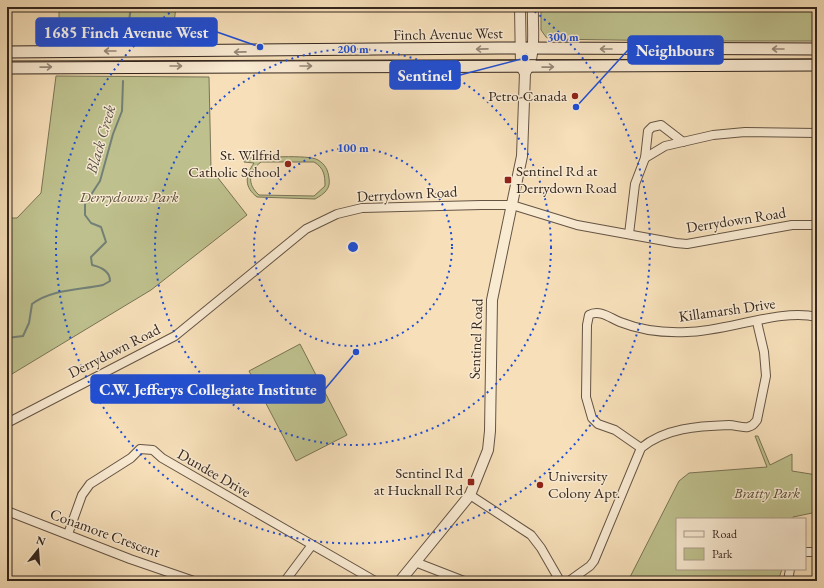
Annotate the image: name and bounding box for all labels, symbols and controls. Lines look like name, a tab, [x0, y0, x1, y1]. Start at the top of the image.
callout: 1685 Finch Avenue West	[36, 18, 217, 46]
text: 1685 Finch Avenue West	[44, 22, 208, 43]
street label: Finch Avenue West	[393, 23, 503, 44]
text: 300 m	[547, 29, 579, 45]
callout: Neighbours	[628, 36, 723, 64]
text: Neighbours	[636, 40, 715, 61]
text: 200 m	[337, 41, 369, 57]
one-way arrow	[476, 45, 489, 52]
one-way arrow	[600, 45, 613, 53]
one-way arrow	[772, 45, 785, 53]
one-way arrow	[104, 48, 117, 55]
one-way arrow	[234, 48, 247, 55]
callout: Sentinel	[390, 61, 460, 89]
one-way arrow	[169, 62, 182, 70]
one-way arrow	[299, 62, 312, 70]
one-way arrow	[39, 63, 52, 71]
one-way arrow	[541, 63, 554, 71]
text: Sentinel	[398, 65, 453, 86]
place label: Petro-Canada	[488, 86, 567, 105]
marker: Petro-Canada	[570, 91, 580, 101]
water label: Black Creek	[80, 102, 121, 177]
text: 100 m	[337, 140, 369, 156]
place label: St. Wilfrid Catholic School	[188, 145, 280, 181]
marker: St. Wilfrid Catholic School	[283, 159, 293, 169]
place label: Sentinel Rd at Derrydown Road	[516, 161, 617, 197]
marker: Sentinel Rd at Derrydown Road	[503, 175, 513, 185]
street label: Derrydown Road	[356, 181, 458, 206]
park label: Derrydowns Park	[78, 187, 179, 206]
street label: Derrydown Road	[685, 202, 788, 237]
centre of rings	[346, 240, 360, 254]
street label: Killamarsh Drive	[677, 293, 777, 326]
street label: Sentinel Road	[465, 298, 486, 380]
street label: Derrydown Road	[65, 319, 163, 382]
callout: C.W. Jefferys Collegiate Institute	[91, 375, 325, 403]
text: C.W. Jefferys Collegiate Institute	[99, 379, 317, 400]
street label: Dundee Drive	[174, 444, 254, 501]
place label: Sentinel Rd at Hucknall Rd	[374, 463, 463, 499]
place label: University Colony Apt.	[548, 466, 620, 502]
marker: Sentinel Rd at Hucknall Rd	[466, 477, 476, 487]
marker: University Colony Apt.	[535, 480, 545, 490]
park label: Bratty Park	[733, 483, 800, 502]
street label: Conamore Crescent	[48, 504, 163, 561]
legend	[676, 518, 806, 570]
text: Road	[712, 526, 738, 542]
north arrow	[18, 530, 58, 570]
text: N	[35, 532, 47, 548]
text: Park	[712, 546, 733, 562]

